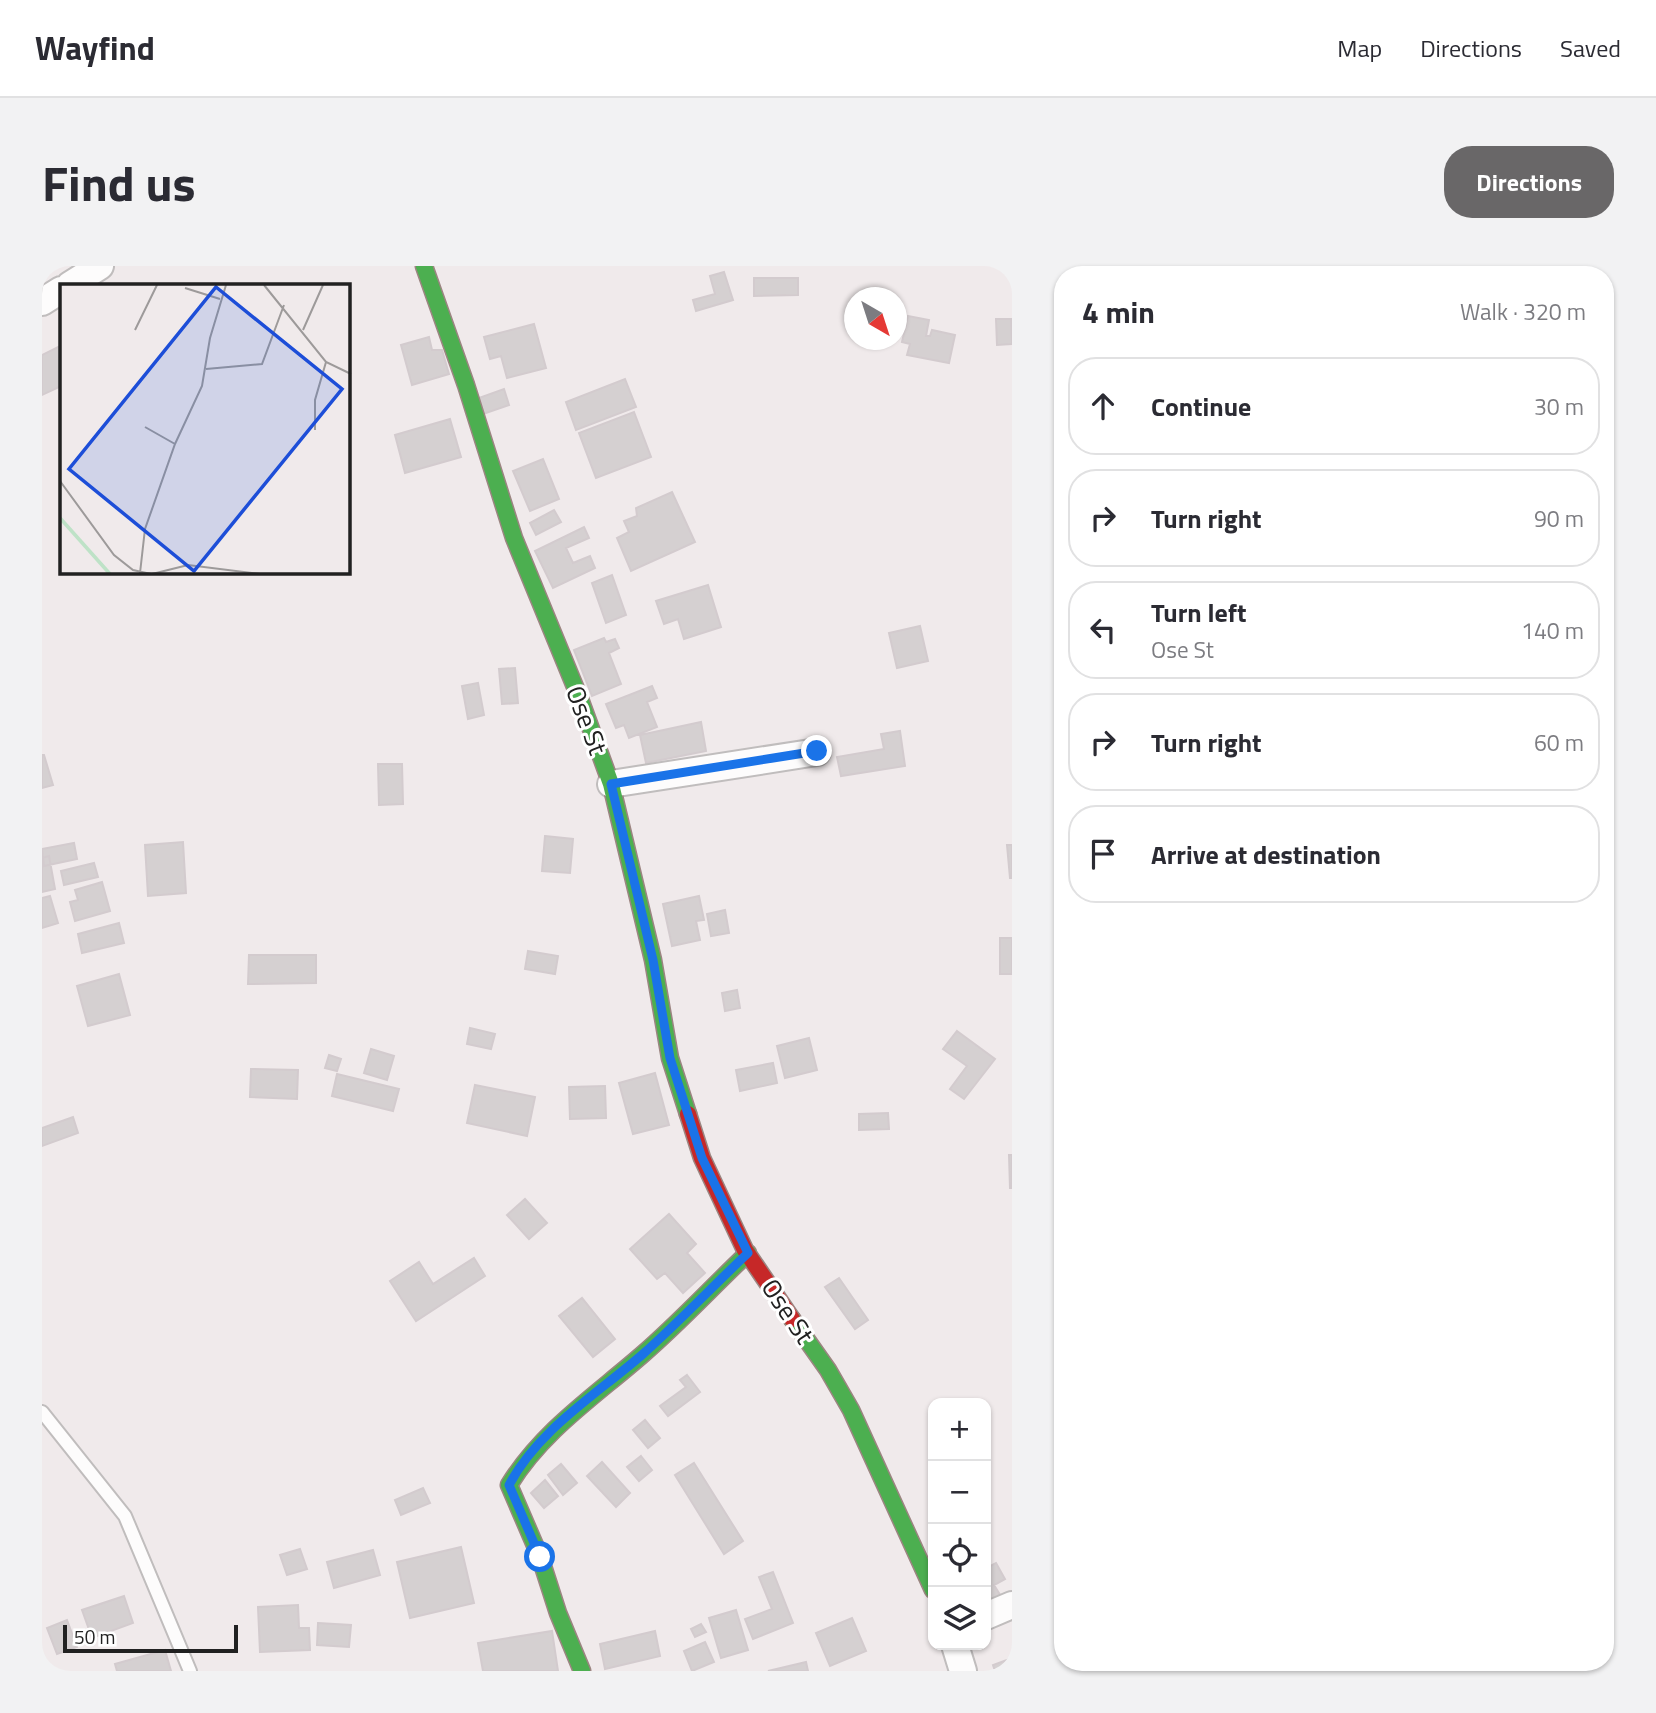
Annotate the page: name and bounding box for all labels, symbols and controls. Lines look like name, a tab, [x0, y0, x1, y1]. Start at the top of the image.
text: Wayfind	[35, 23, 155, 73]
text: Map	[1337, 30, 1382, 66]
text: Directions	[1420, 30, 1522, 66]
text: Saved	[1560, 30, 1621, 66]
text: Find us	[42, 145, 196, 220]
button: Directions	[1444, 146, 1614, 218]
inset map	[60, 284, 350, 574]
north arrow	[844, 287, 907, 350]
text: 4 min	[1082, 289, 1155, 335]
text: Walk · 320 m	[1460, 294, 1586, 329]
icon: ahead	[1084, 387, 1122, 425]
text: Continue	[1151, 387, 1251, 426]
text: 30 m	[1534, 389, 1584, 424]
icon: right	[1084, 499, 1122, 537]
text: Turn right	[1151, 499, 1262, 538]
text: 90 m	[1534, 501, 1584, 536]
text: Turn left	[1151, 593, 1246, 632]
icon: left	[1084, 611, 1122, 649]
text: 140 m	[1521, 613, 1584, 648]
text: Ose St	[1151, 632, 1214, 667]
street label: Ose St	[556, 680, 618, 760]
icon: right	[1084, 723, 1122, 761]
text: Turn right	[1151, 723, 1262, 762]
text: 60 m	[1534, 725, 1584, 760]
route end	[801, 735, 832, 766]
icon: arrive	[1084, 835, 1122, 873]
text: Arrive at destination	[1151, 835, 1381, 874]
street label: Ose St	[752, 1271, 824, 1351]
map controls	[928, 1398, 991, 1650]
button: +	[928, 1398, 991, 1461]
button: −	[928, 1461, 991, 1524]
button: locate	[928, 1524, 991, 1587]
route start	[524, 1541, 555, 1572]
button: layers	[928, 1587, 991, 1650]
scale bar	[63, 1622, 238, 1654]
text: 50 m	[74, 1622, 115, 1651]

